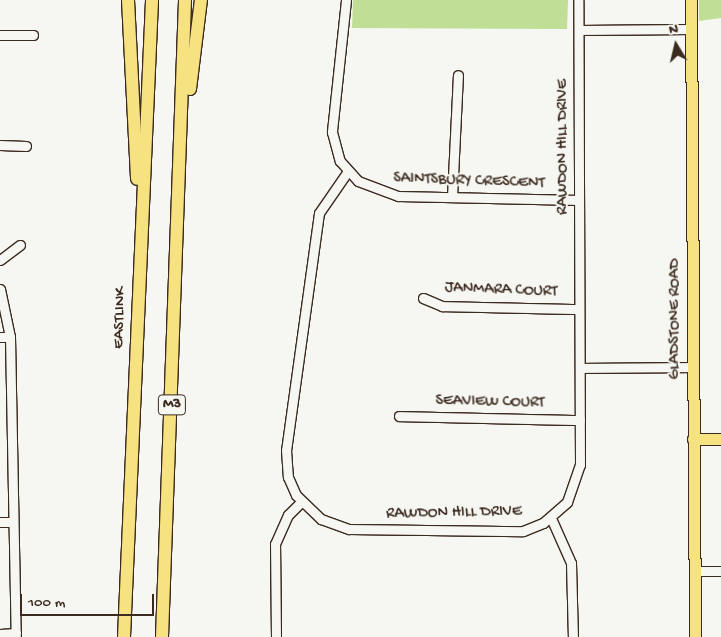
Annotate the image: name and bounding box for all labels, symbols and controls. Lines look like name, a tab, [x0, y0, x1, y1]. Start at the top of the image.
north arrow	[651, 20, 701, 70]
text: N	[668, 21, 679, 39]
street label: RAWDON HILL DRIVE	[554, 79, 574, 215]
street label: SAINTSBURY CRESCENT	[393, 170, 545, 194]
street label: GLADSTONE ROAD	[666, 258, 686, 380]
street label: JANMARA COURT	[444, 279, 558, 303]
street label: EASTLINK	[110, 287, 132, 349]
road number: M3	[157, 392, 187, 418]
street label: SEAVIEW COURT	[435, 392, 545, 414]
street label: RAWDON HILL DRIVE	[386, 503, 522, 525]
scale bar	[22, 584, 156, 616]
text: 100 m	[28, 594, 65, 612]

